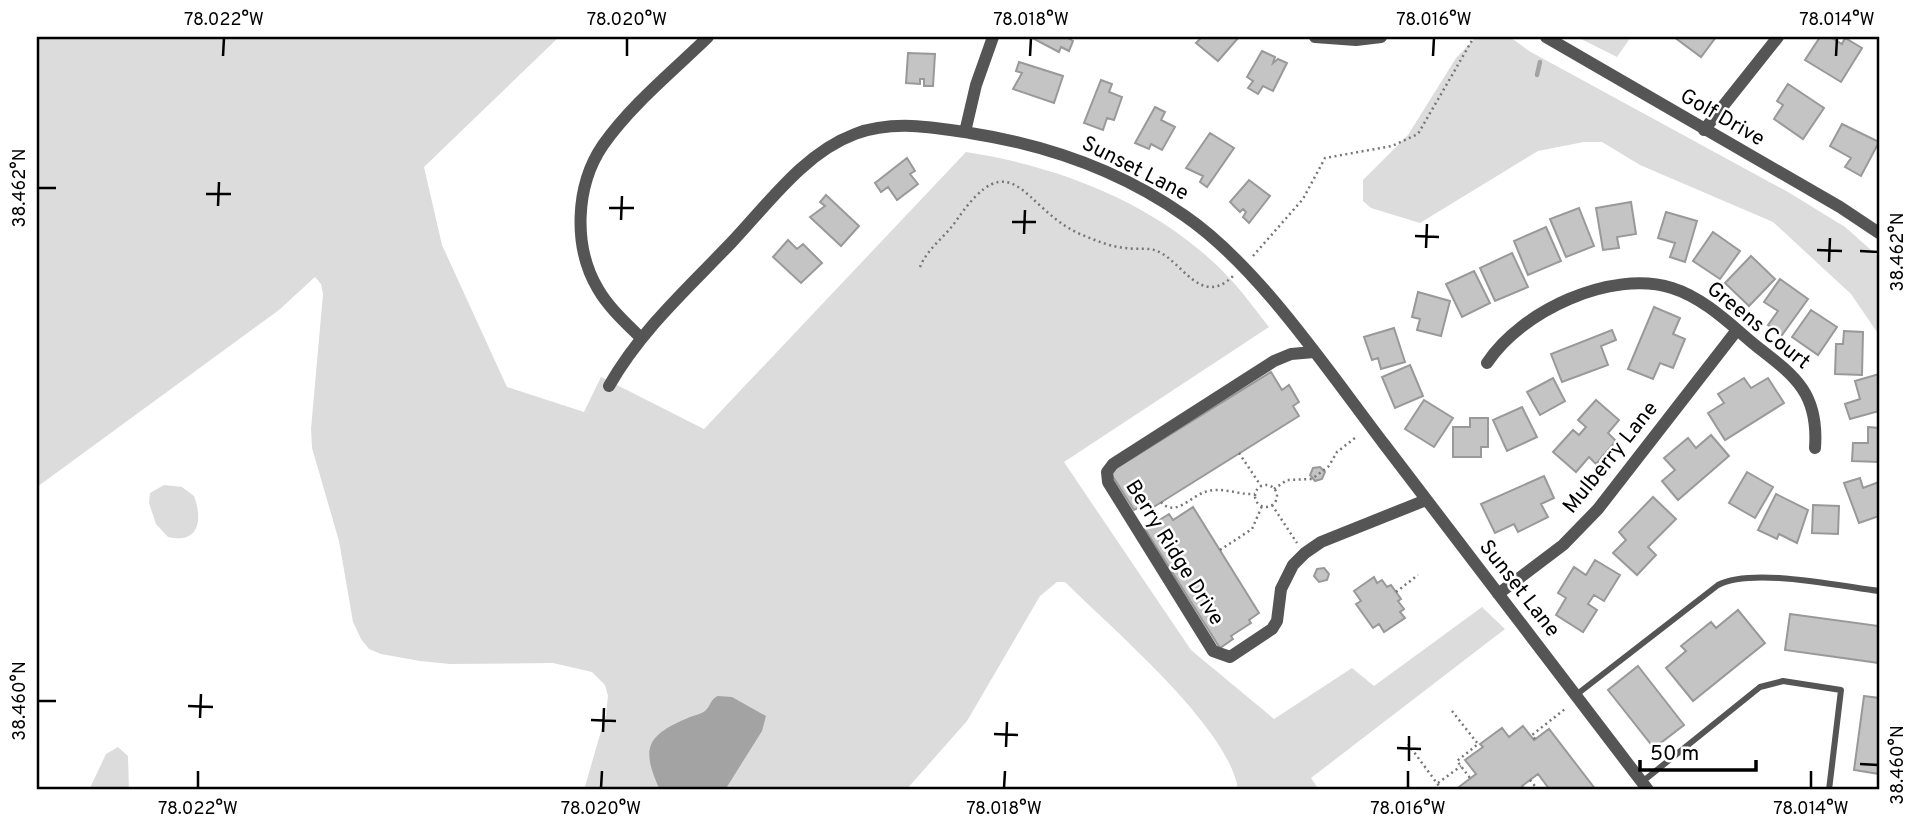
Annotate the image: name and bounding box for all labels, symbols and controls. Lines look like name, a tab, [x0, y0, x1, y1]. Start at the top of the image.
text: 78.022°W	[184, 9, 264, 32]
text: 78.020°W	[587, 9, 667, 32]
text: 78.018°W	[993, 9, 1069, 32]
text: 78.016°W	[1396, 9, 1472, 32]
text: 78.014°W	[1799, 9, 1875, 32]
street label: Golf Drive	[1675, 83, 1769, 153]
street label: Sunset Lane	[1077, 131, 1193, 207]
text: 38.462°N	[9, 149, 32, 227]
text: 38.462°N	[1887, 213, 1910, 291]
street label: Greens Court	[1701, 276, 1815, 376]
street label: Mulberry Lane	[1557, 396, 1665, 520]
street label: Berry Ridge Drive	[1118, 475, 1230, 631]
street label: Sunset Lane	[1473, 535, 1565, 643]
text: 38.460°N	[9, 661, 32, 741]
text: 38.460°N	[1887, 725, 1910, 805]
scale bar	[1640, 729, 1755, 773]
text: 50 m	[1650, 741, 1699, 768]
text: 78.022°W	[158, 798, 238, 821]
text: 78.020°W	[561, 798, 641, 821]
text: 78.018°W	[966, 798, 1042, 821]
text: 78.016°W	[1370, 798, 1446, 821]
text: 78.014°W	[1773, 798, 1849, 821]

